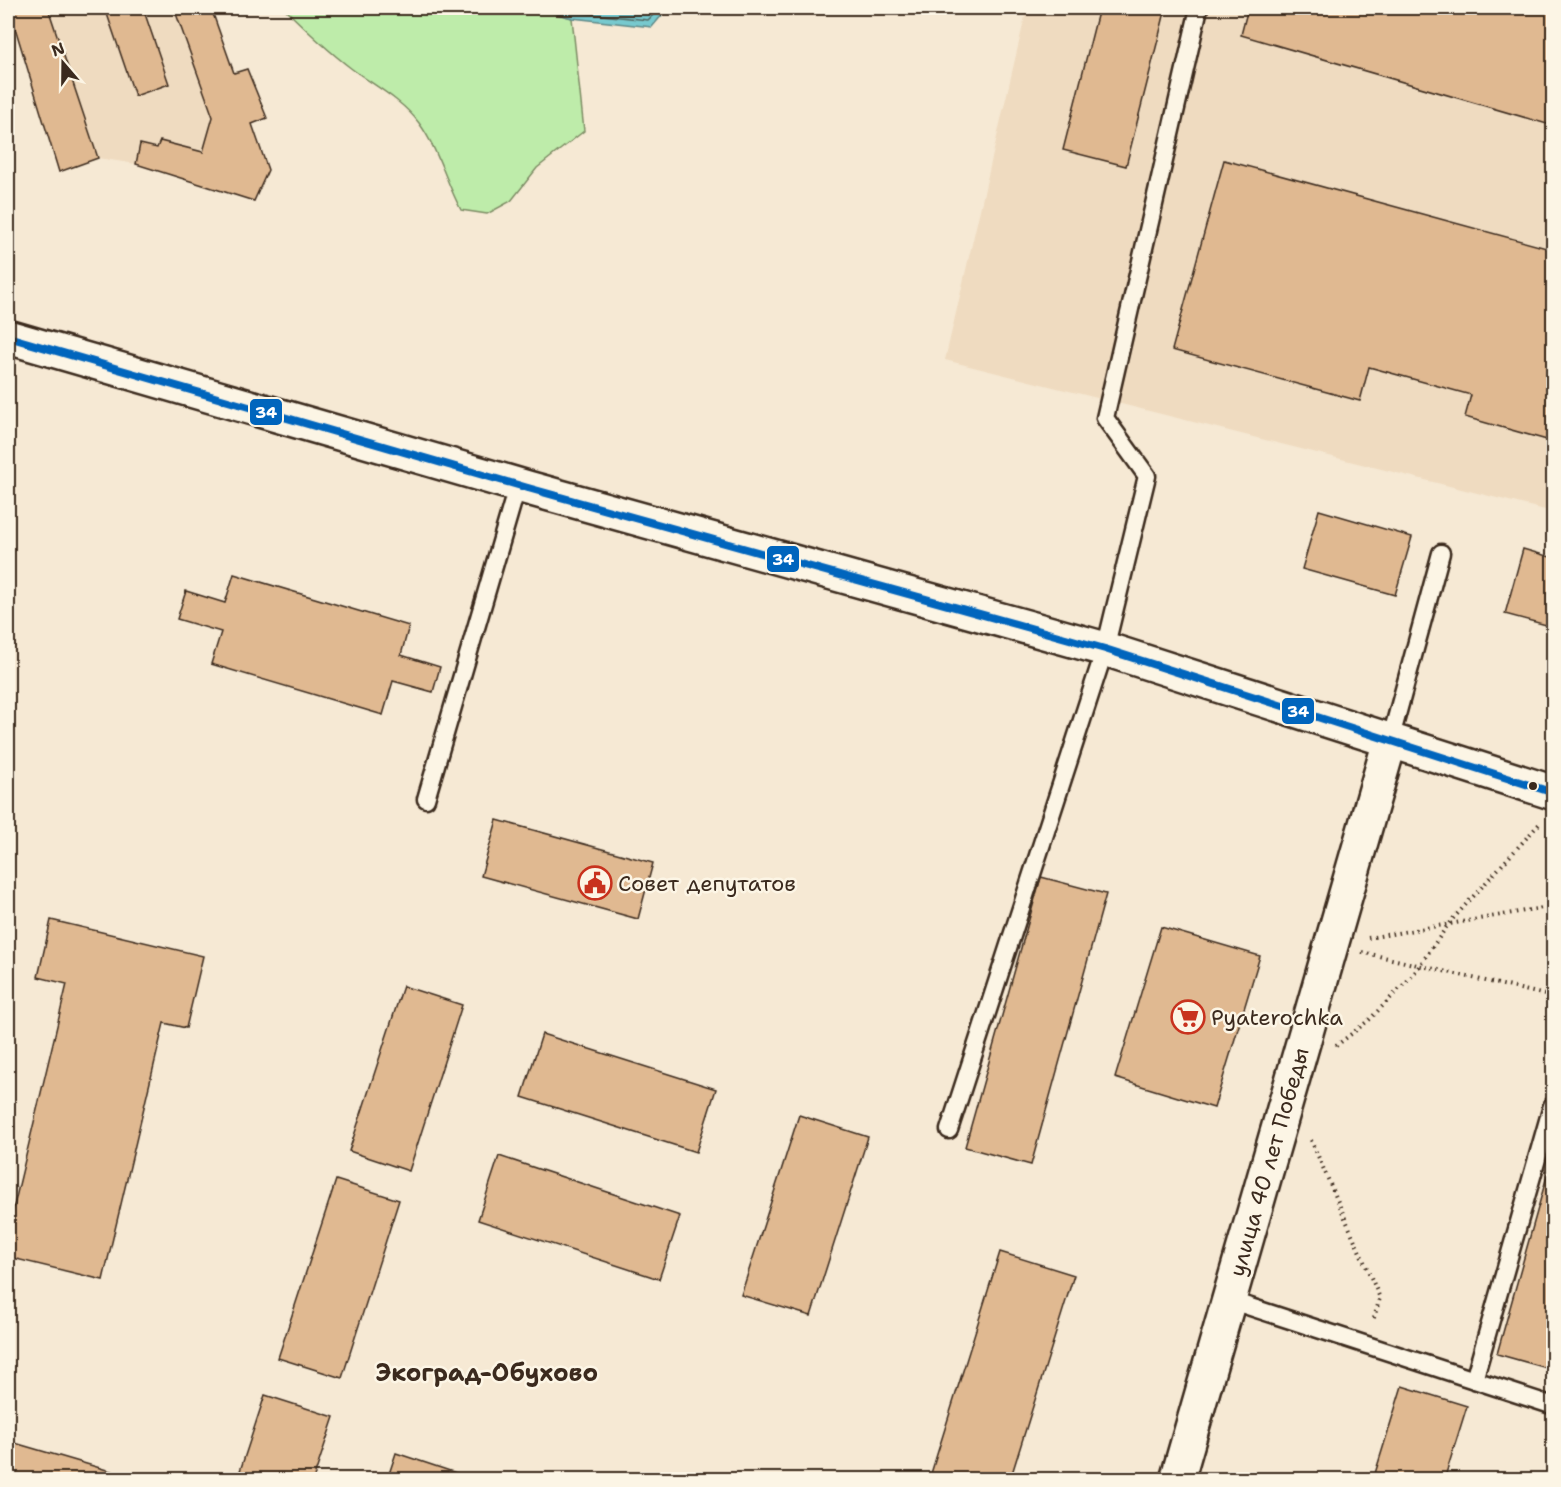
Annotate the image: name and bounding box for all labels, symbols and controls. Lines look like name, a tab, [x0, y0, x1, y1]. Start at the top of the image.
north arrow	[33, 33, 93, 93]
text: N	[48, 37, 68, 61]
line badge: 34	[249, 398, 283, 426]
text: 34	[255, 402, 277, 423]
line badge: 34	[766, 545, 800, 573]
text: 34	[772, 549, 794, 570]
line badge: 34	[1281, 697, 1315, 725]
text: 34	[1287, 701, 1309, 722]
unlabelled marker	[1527, 780, 1539, 792]
public building icon: Совет депутатов	[577, 865, 613, 901]
place label: Совет депутатов	[618, 869, 796, 898]
supermarket icon: Pyaterochka	[1170, 999, 1206, 1035]
place label: Pyaterochka	[1211, 1003, 1343, 1032]
street label: улица 40 лет Победы	[1222, 1044, 1316, 1280]
district label: Экоград-Обухово	[376, 1357, 598, 1389]

